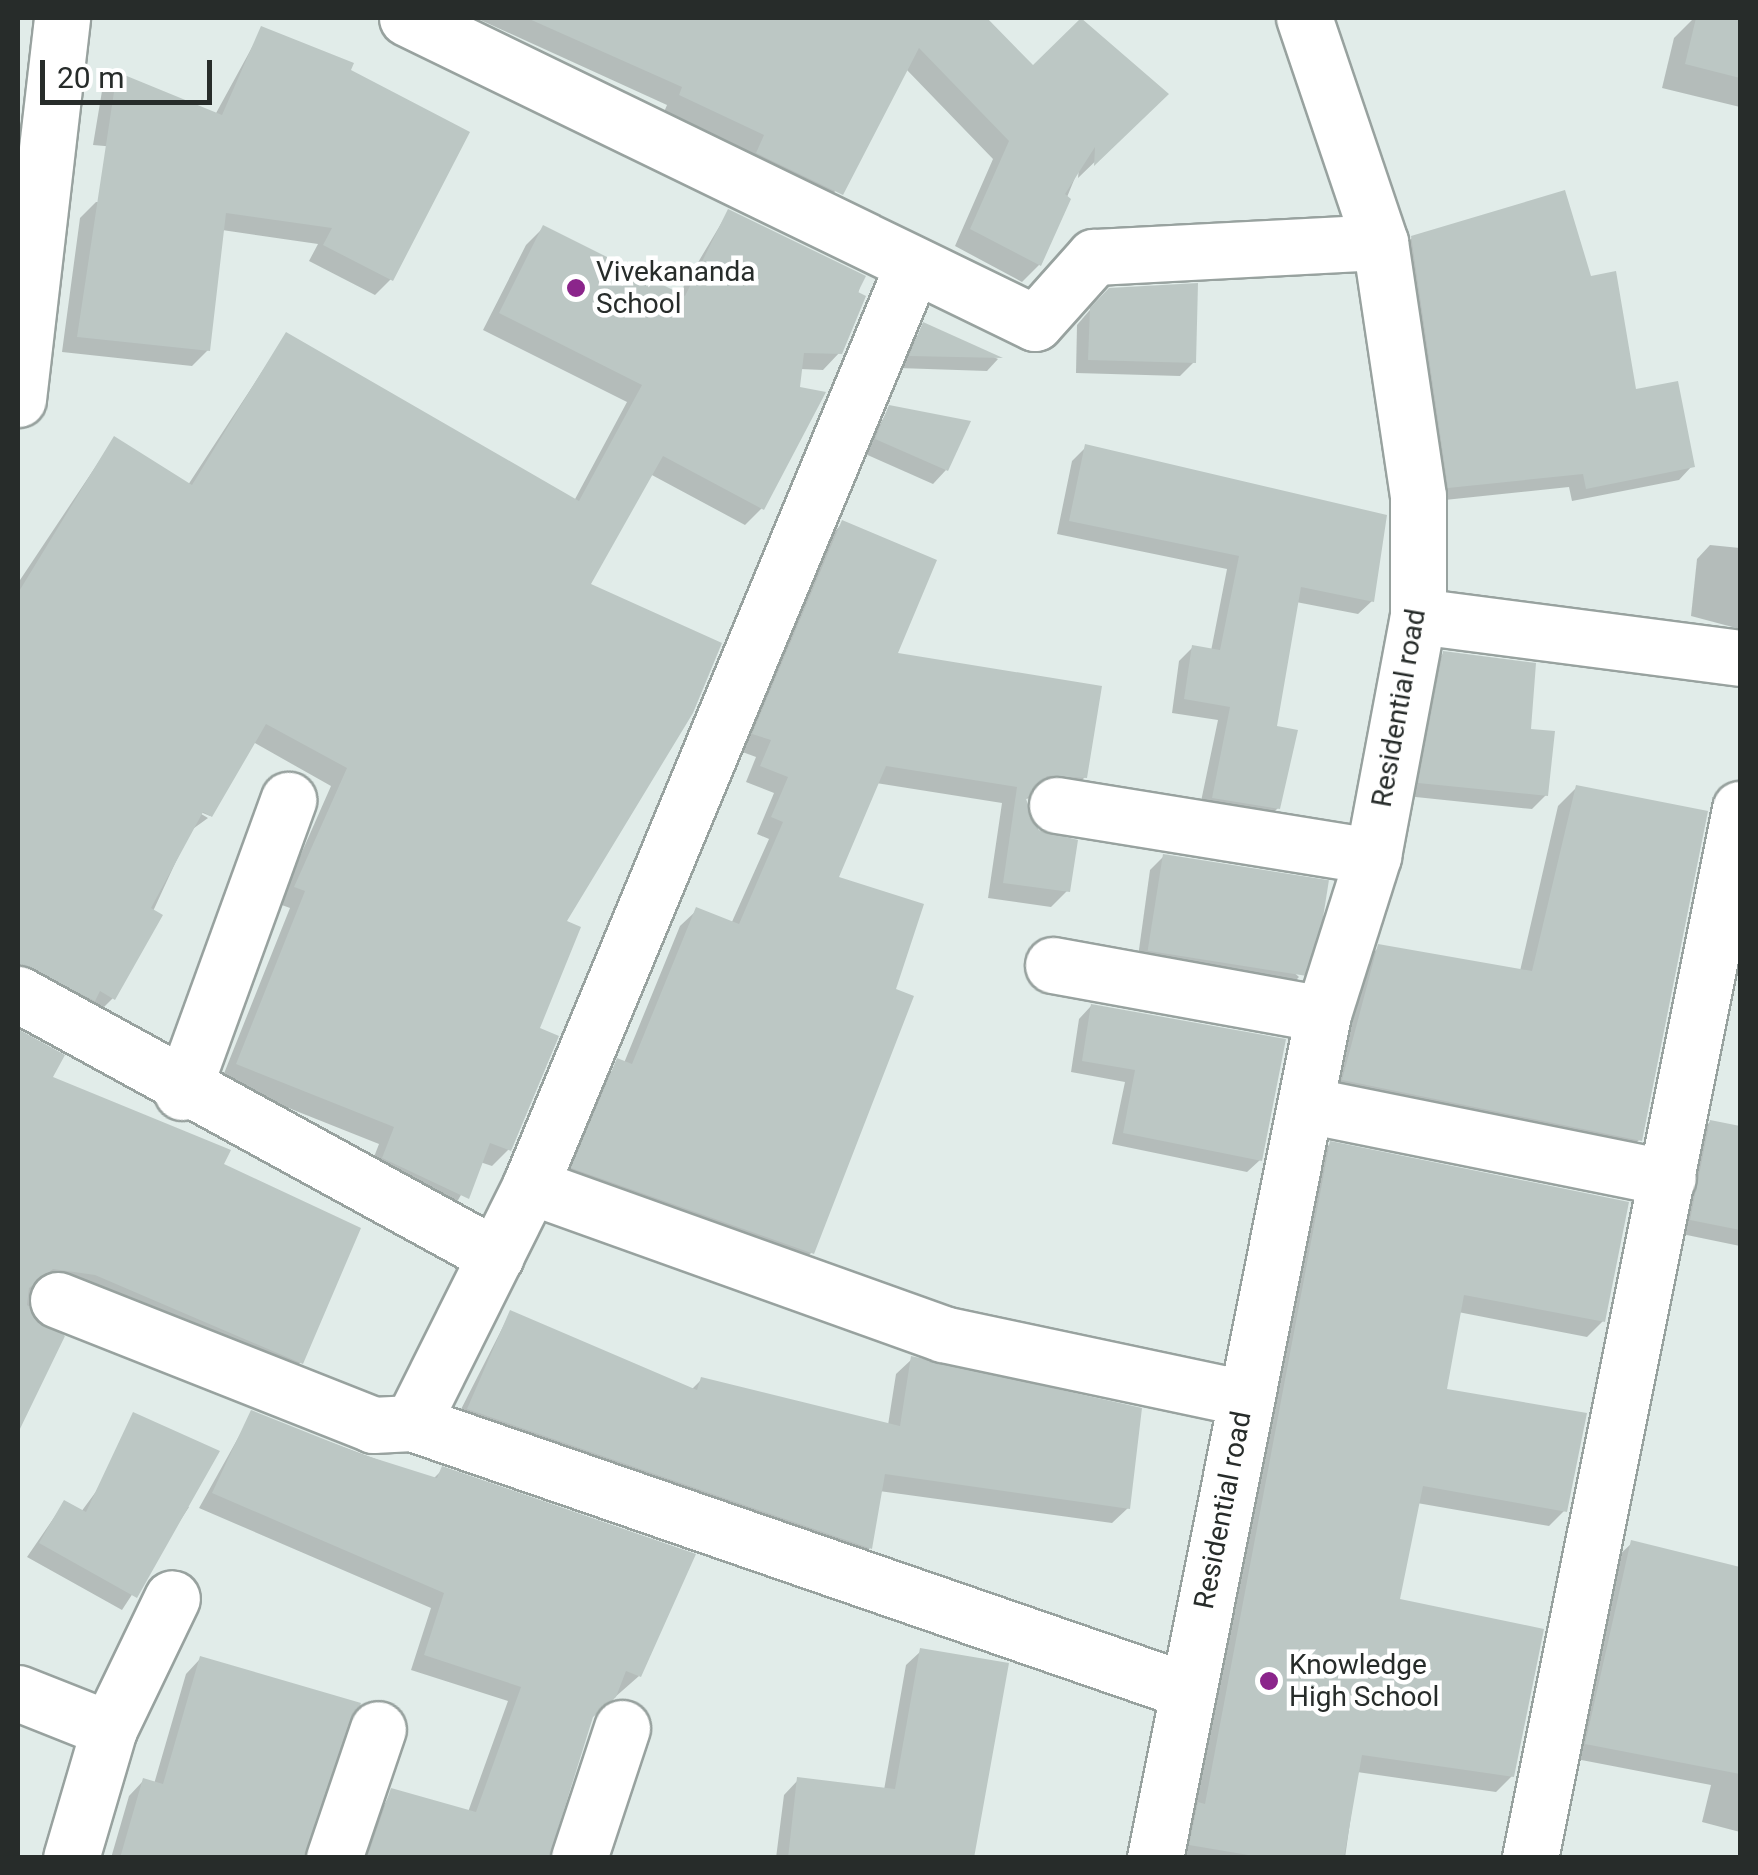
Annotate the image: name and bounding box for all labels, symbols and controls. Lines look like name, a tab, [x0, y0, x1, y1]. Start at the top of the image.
scale bar	[45, 40, 218, 102]
text: 20 m	[57, 60, 124, 95]
place label: Vivekananda School	[596, 255, 755, 321]
marker: Vivekananda School	[565, 277, 587, 299]
street label: Residential road	[1365, 606, 1433, 810]
street label: Residential road	[1187, 1408, 1259, 1612]
place label: Knowledge High School	[1289, 1648, 1439, 1714]
marker: Knowledge High School	[1258, 1670, 1280, 1692]

